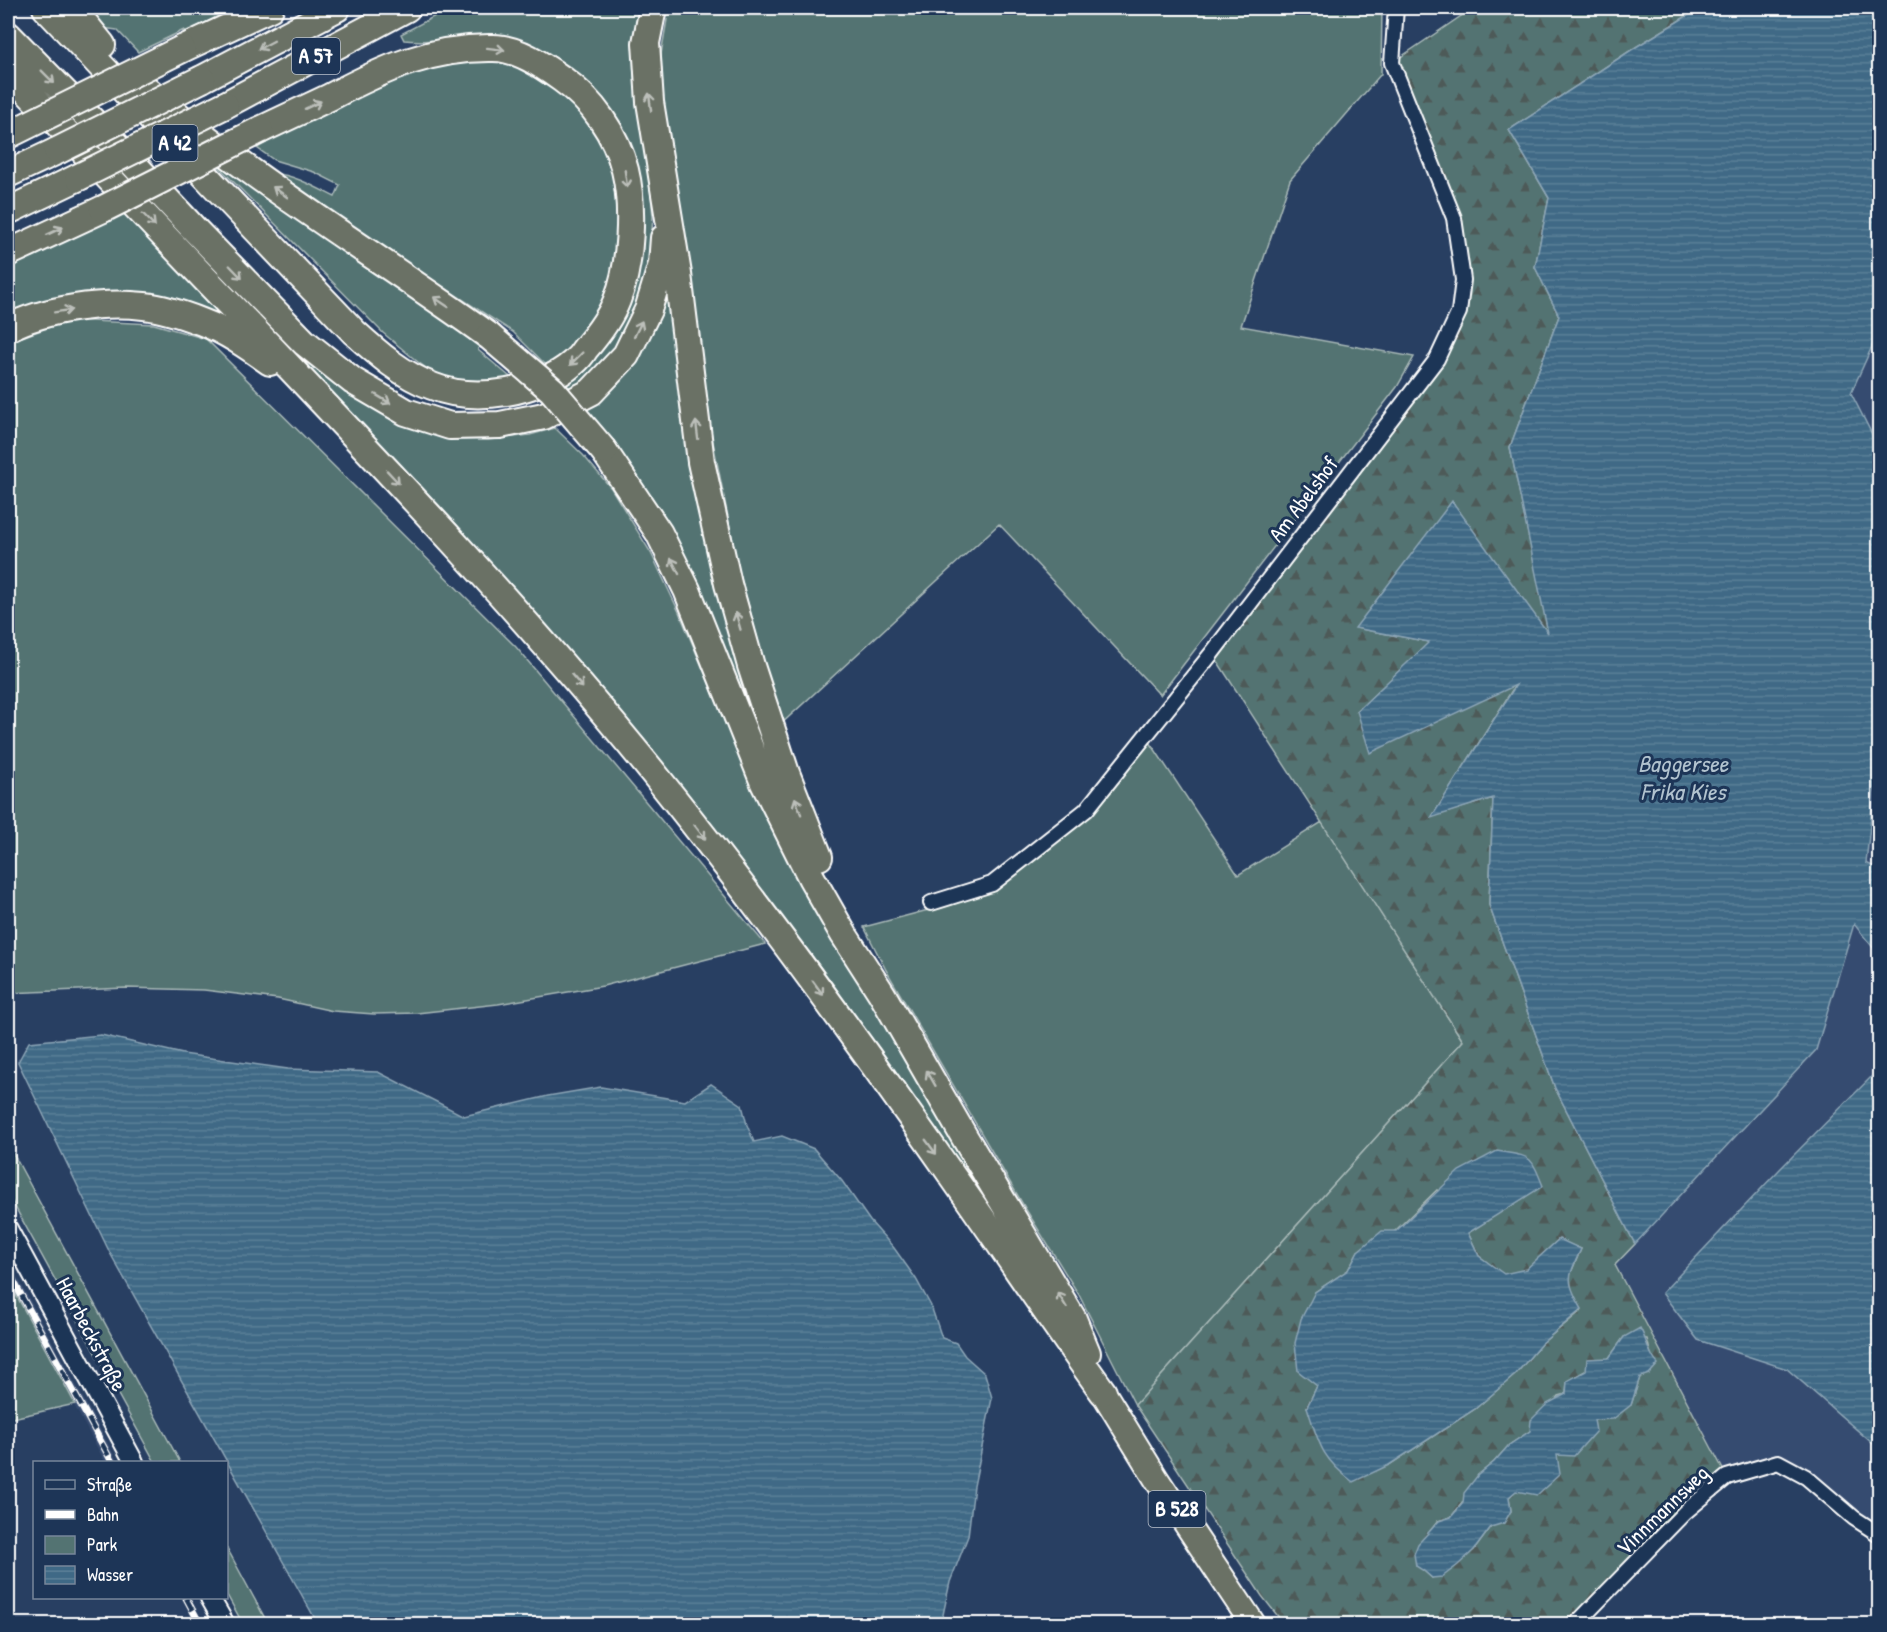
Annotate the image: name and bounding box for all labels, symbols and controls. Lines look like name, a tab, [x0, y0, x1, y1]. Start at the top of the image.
road number: A 57	[292, 38, 340, 74]
one-way arrow	[258, 40, 276, 51]
one-way arrow	[486, 44, 506, 55]
one-way arrow	[41, 69, 56, 84]
one-way arrow	[645, 93, 656, 113]
one-way arrow	[303, 98, 321, 110]
road number: A 42	[152, 125, 198, 161]
one-way arrow	[620, 168, 631, 188]
one-way arrow	[272, 186, 288, 198]
one-way arrow	[142, 213, 156, 228]
one-way arrow	[46, 225, 64, 237]
one-way arrow	[229, 265, 243, 280]
one-way arrow	[433, 296, 450, 308]
one-way arrow	[53, 305, 73, 316]
one-way arrow	[633, 321, 645, 339]
one-way arrow	[569, 351, 584, 366]
one-way arrow	[374, 393, 391, 405]
one-way arrow	[692, 421, 703, 441]
street label: Am Abelshof	[1261, 450, 1345, 548]
one-way arrow	[385, 469, 400, 484]
one-way arrow	[669, 557, 680, 575]
one-way arrow	[732, 611, 743, 630]
one-way arrow	[570, 673, 584, 688]
water label: Baggersee Frika Kies	[1638, 747, 1729, 807]
one-way arrow	[792, 797, 803, 816]
one-way arrow	[694, 824, 707, 840]
one-way arrow	[812, 979, 824, 995]
one-way arrow	[925, 1070, 936, 1088]
one-way arrow	[925, 1138, 937, 1154]
street label: Haarbeckstraße	[49, 1272, 135, 1396]
one-way arrow	[1056, 1292, 1068, 1309]
street label: Vinnmannsweg	[1609, 1458, 1715, 1562]
legend	[33, 1461, 228, 1599]
text: Straße	[87, 1472, 132, 1497]
road number: B 528	[1148, 1491, 1206, 1527]
text: Bahn	[87, 1502, 119, 1527]
text: Park	[87, 1532, 118, 1557]
text: Wasser	[87, 1562, 133, 1587]

